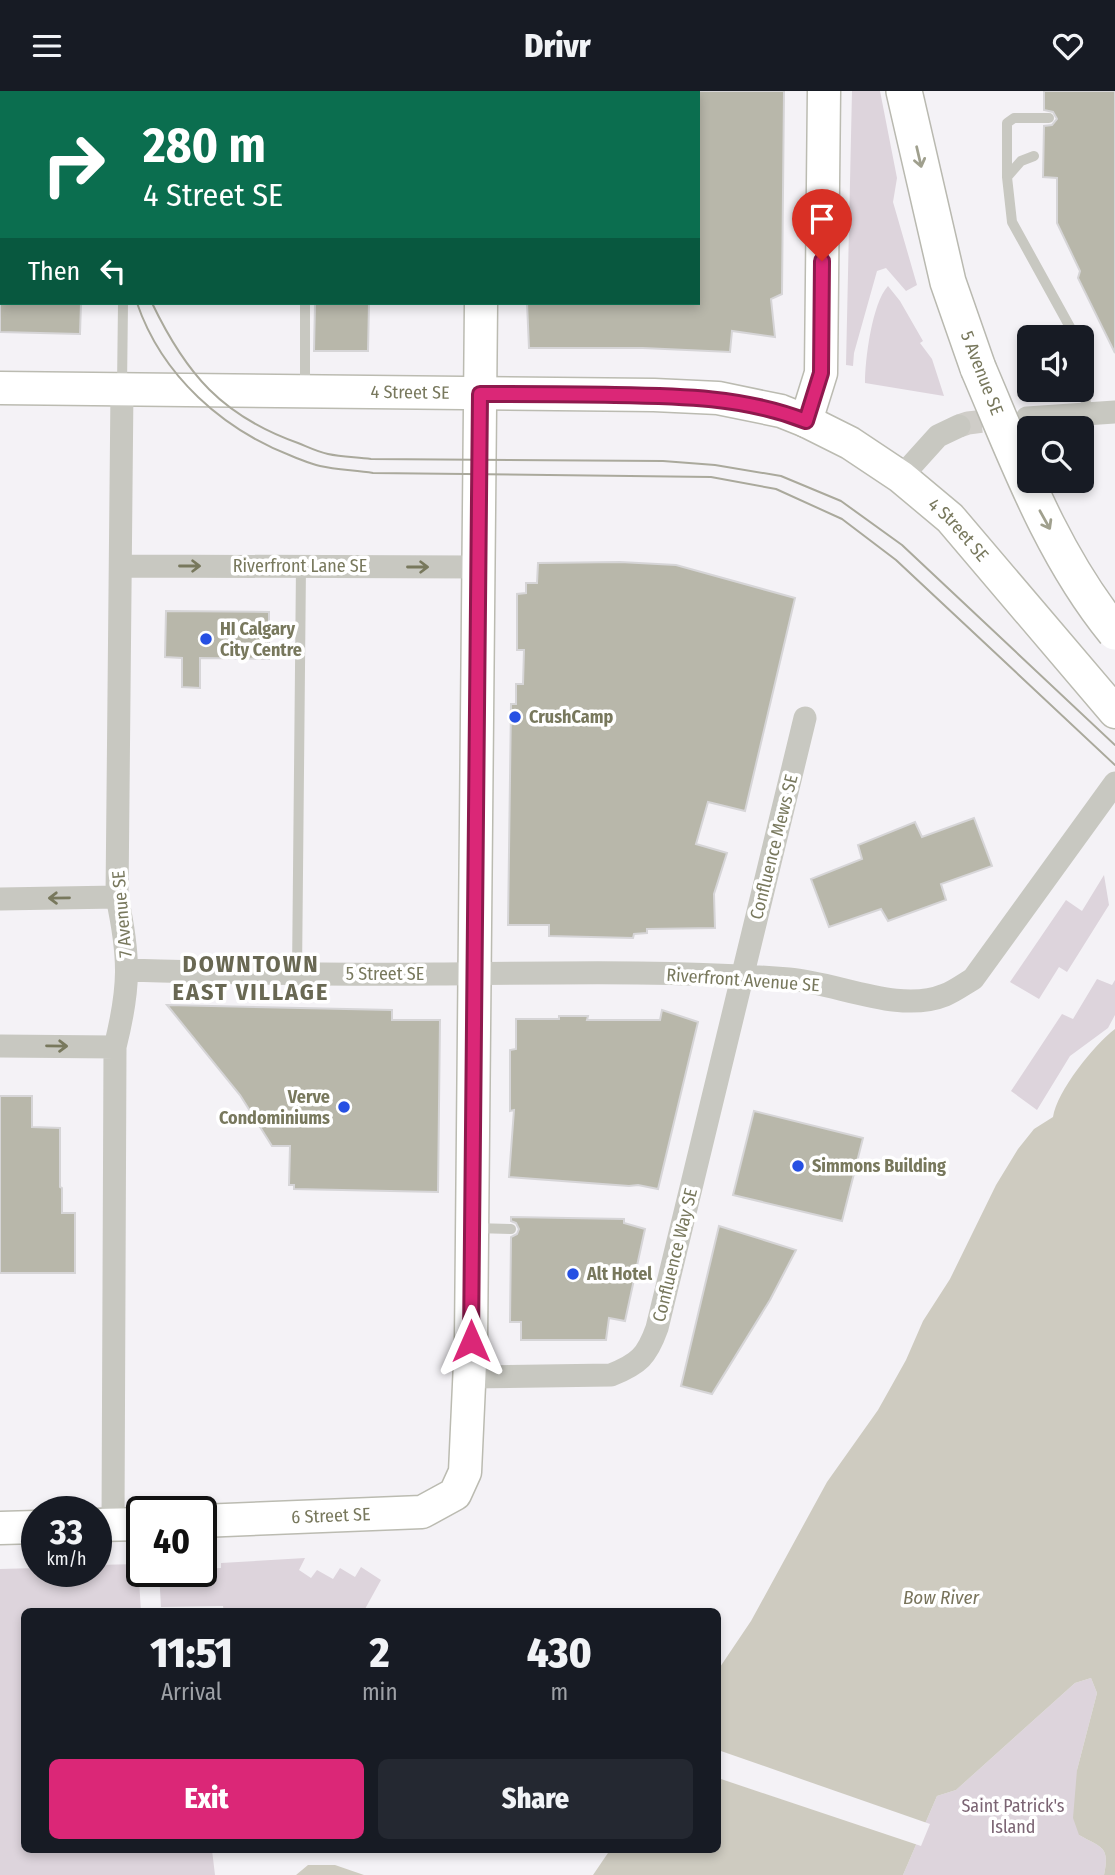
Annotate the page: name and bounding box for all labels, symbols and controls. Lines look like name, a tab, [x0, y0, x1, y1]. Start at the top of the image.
icon: menu	[28, 27, 66, 65]
text: Drivr	[524, 27, 591, 65]
icon: heart	[1049, 27, 1087, 65]
text: 280 m	[143, 116, 266, 175]
icon: right	[28, 119, 119, 210]
one-way arrow	[913, 146, 926, 168]
text: 4 Street SE	[143, 176, 283, 214]
pin	[792, 189, 852, 261]
icon: arrive	[803, 200, 841, 238]
icon: left	[94, 252, 132, 290]
text: Then	[28, 256, 80, 287]
map controls	[1017, 325, 1094, 493]
button: sound	[1017, 325, 1094, 402]
street label: 5 Avenue SE	[956, 328, 1008, 418]
street label: 4 Street SE	[370, 381, 450, 404]
button: search	[1017, 416, 1094, 493]
street label: 4 Street SE	[924, 493, 993, 566]
one-way arrow	[1038, 510, 1052, 530]
street label: Riverfront Lane SE	[233, 555, 367, 577]
one-way arrow	[179, 559, 202, 573]
one-way arrow	[406, 560, 429, 574]
place label: HI Calgary City Centre	[220, 618, 302, 661]
marker: HI Calgary City Centre	[198, 631, 214, 647]
place label: CrushCamp	[529, 706, 613, 728]
marker: CrushCamp	[507, 709, 523, 725]
street label: Confluence Mews SE	[745, 772, 803, 922]
street label: 7 Avenue SE	[107, 870, 137, 958]
one-way arrow	[47, 891, 70, 905]
district label: DOWNTOWN EAST VILLAGE	[173, 950, 329, 1006]
street label: 5 Street SE	[346, 963, 424, 985]
street label: Riverfront Avenue SE	[666, 964, 820, 996]
one-way arrow	[46, 1040, 69, 1053]
place label: Verve Condominiums	[219, 1086, 330, 1129]
marker: Verve Condominiums	[336, 1099, 352, 1115]
place label: Simmons Building	[812, 1155, 946, 1177]
marker: Simmons Building	[790, 1158, 806, 1174]
street label: Confluence Way SE	[648, 1186, 702, 1324]
place label: Alt Hotel	[586, 1263, 652, 1285]
marker: Alt Hotel	[565, 1266, 581, 1282]
position arrow	[434, 1304, 508, 1378]
speed limit sign: 40	[126, 1496, 217, 1587]
street label: 6 Street SE	[291, 1503, 371, 1528]
text: 33	[50, 1511, 83, 1553]
text: km/h	[46, 1548, 87, 1570]
water label: Bow River	[903, 1586, 980, 1609]
text: 11:51	[150, 1628, 233, 1678]
text: 2	[370, 1628, 390, 1678]
text: 430	[527, 1628, 592, 1678]
text: Arrival	[161, 1678, 222, 1706]
text: min	[362, 1678, 398, 1706]
text: m	[550, 1678, 568, 1706]
button: Exit	[49, 1759, 364, 1839]
button: Share	[378, 1759, 693, 1839]
park label: Saint Patrick's Island	[961, 1795, 1065, 1838]

